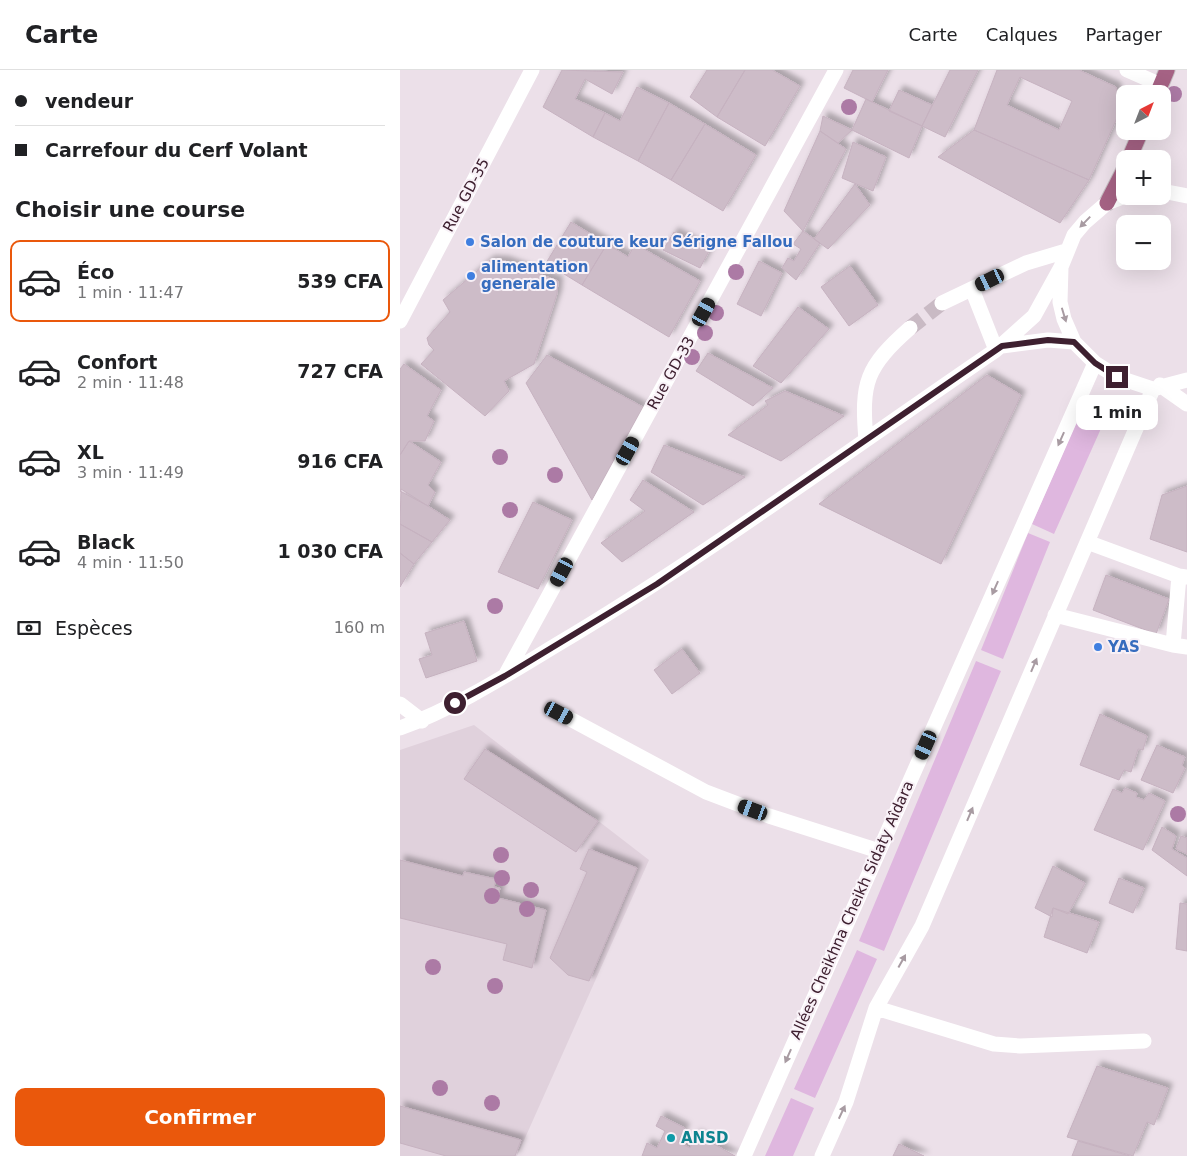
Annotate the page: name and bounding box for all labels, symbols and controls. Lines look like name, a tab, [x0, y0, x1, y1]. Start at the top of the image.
text: Carte	[25, 21, 98, 49]
text: Carte	[909, 24, 958, 45]
text: Calques	[986, 24, 1058, 45]
text: Partager	[1086, 24, 1162, 45]
north arrow	[1116, 85, 1171, 140]
map controls	[1116, 85, 1171, 270]
text: vendeur	[45, 90, 133, 112]
text: Carrefour du Cerf Volant	[45, 139, 308, 161]
button: +	[1116, 150, 1171, 205]
street label: Rue GD-35	[439, 155, 493, 235]
text: Choisir une course	[15, 197, 245, 222]
button: −	[1116, 215, 1171, 270]
one-way arrow	[1079, 216, 1091, 228]
place label: Salon de couture keur Sérigne Fallou	[480, 233, 793, 251]
marker: Salon de couture keur Sérigne Fallou	[464, 236, 476, 248]
place label: alimentation generale	[481, 258, 588, 293]
icon: car	[17, 259, 62, 304]
text: Éco	[77, 261, 114, 283]
car	[973, 267, 1006, 293]
text: 539 CFA	[297, 270, 383, 292]
marker: alimentation generale	[465, 270, 477, 282]
text: 1 min · 11:47	[77, 283, 184, 302]
car	[690, 295, 717, 329]
one-way arrow	[1060, 308, 1068, 323]
street label: Rue GD-33	[644, 333, 698, 413]
icon: car	[17, 349, 62, 394]
text: Confort	[77, 351, 157, 373]
text: 727 CFA	[297, 360, 383, 382]
route end	[1106, 366, 1128, 388]
text: 2 min · 11:48	[77, 373, 184, 392]
callout: 1 min	[1076, 394, 1158, 430]
text: 1 min	[1092, 403, 1142, 422]
one-way arrow	[1056, 432, 1064, 446]
car	[614, 434, 641, 468]
icon: car	[17, 439, 62, 484]
text: XL	[77, 441, 104, 463]
text: 916 CFA	[297, 450, 383, 472]
text: 3 min · 11:49	[77, 463, 184, 482]
icon: car	[17, 529, 62, 574]
text: Black	[77, 531, 135, 553]
text: 1 030 CFA	[277, 540, 383, 562]
text: 4 min · 11:50	[77, 553, 184, 572]
car	[548, 555, 575, 589]
one-way arrow	[991, 581, 999, 595]
icon: cash	[15, 614, 43, 642]
text: Espèces	[55, 617, 133, 639]
text: 160 m	[334, 618, 385, 637]
place label: YAS	[1107, 638, 1140, 656]
marker: YAS	[1092, 641, 1104, 653]
one-way arrow	[1031, 658, 1039, 672]
route start	[444, 692, 466, 714]
car	[542, 699, 575, 727]
car	[913, 728, 938, 762]
street label: Allées Cheikhna Cheikh Sidaty Aîdara	[787, 778, 917, 1042]
car	[736, 798, 769, 822]
one-way arrow	[966, 807, 974, 821]
one-way arrow	[898, 954, 906, 969]
one-way arrow	[783, 1049, 791, 1063]
button: Confirmer	[15, 1088, 385, 1146]
one-way arrow	[838, 1105, 846, 1119]
place label: ANSD	[681, 1129, 728, 1147]
marker: ANSD	[665, 1132, 677, 1144]

